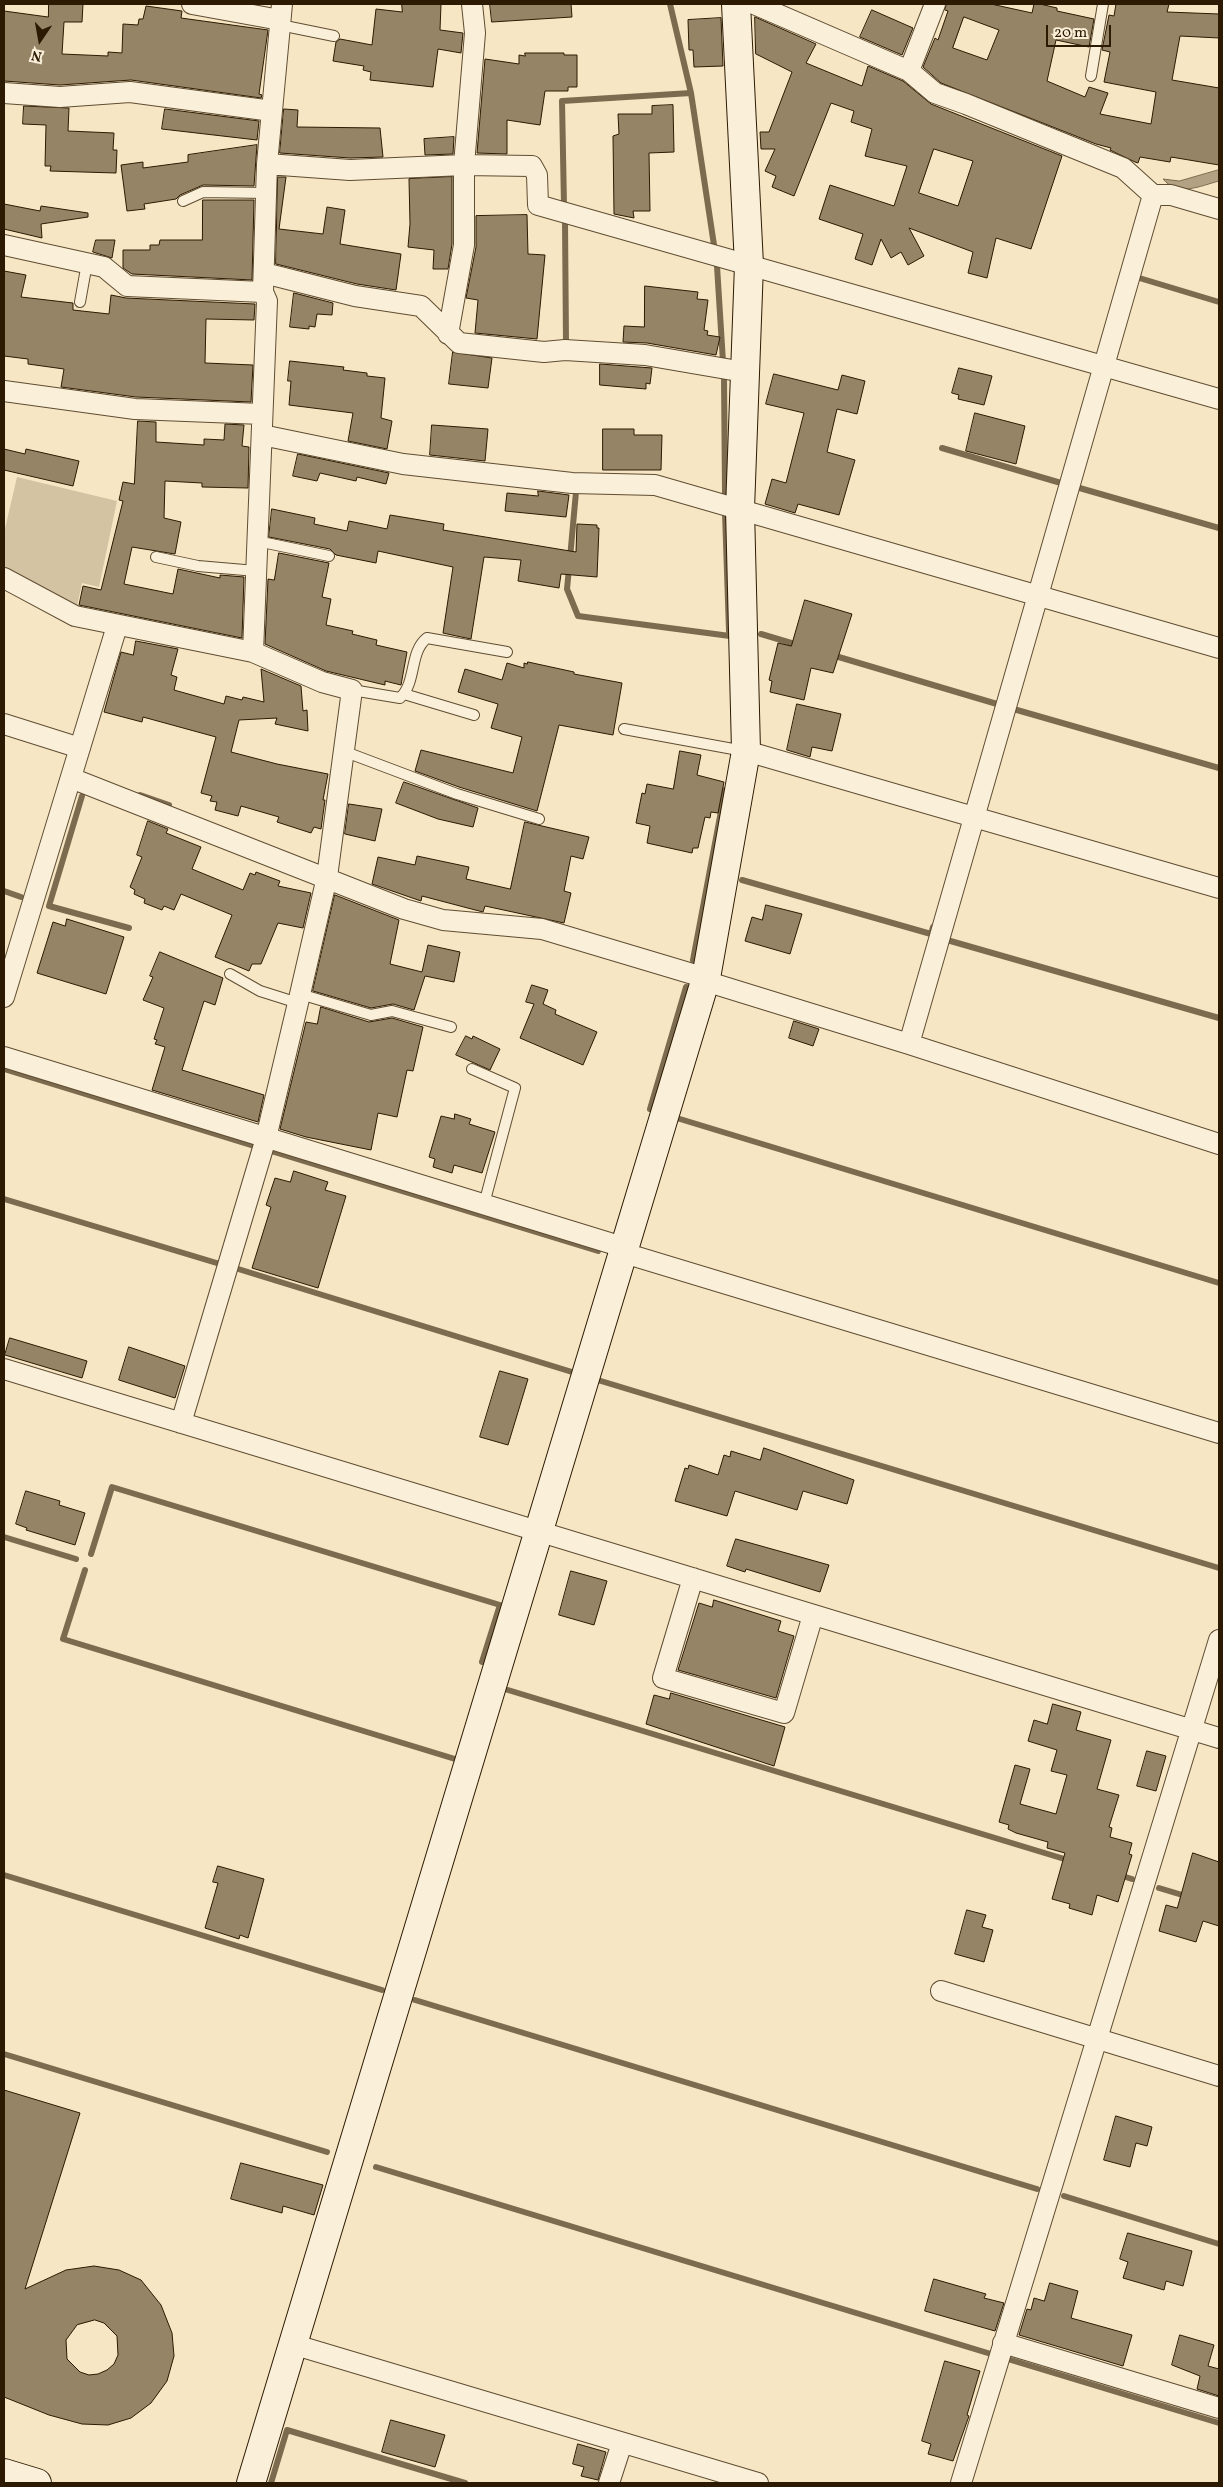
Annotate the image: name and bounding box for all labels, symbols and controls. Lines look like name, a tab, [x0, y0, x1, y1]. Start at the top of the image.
north arrow	[15, 15, 65, 65]
scale bar	[1048, 15, 1113, 47]
text: 20 m	[1054, 23, 1087, 44]
text: N	[30, 45, 44, 66]

